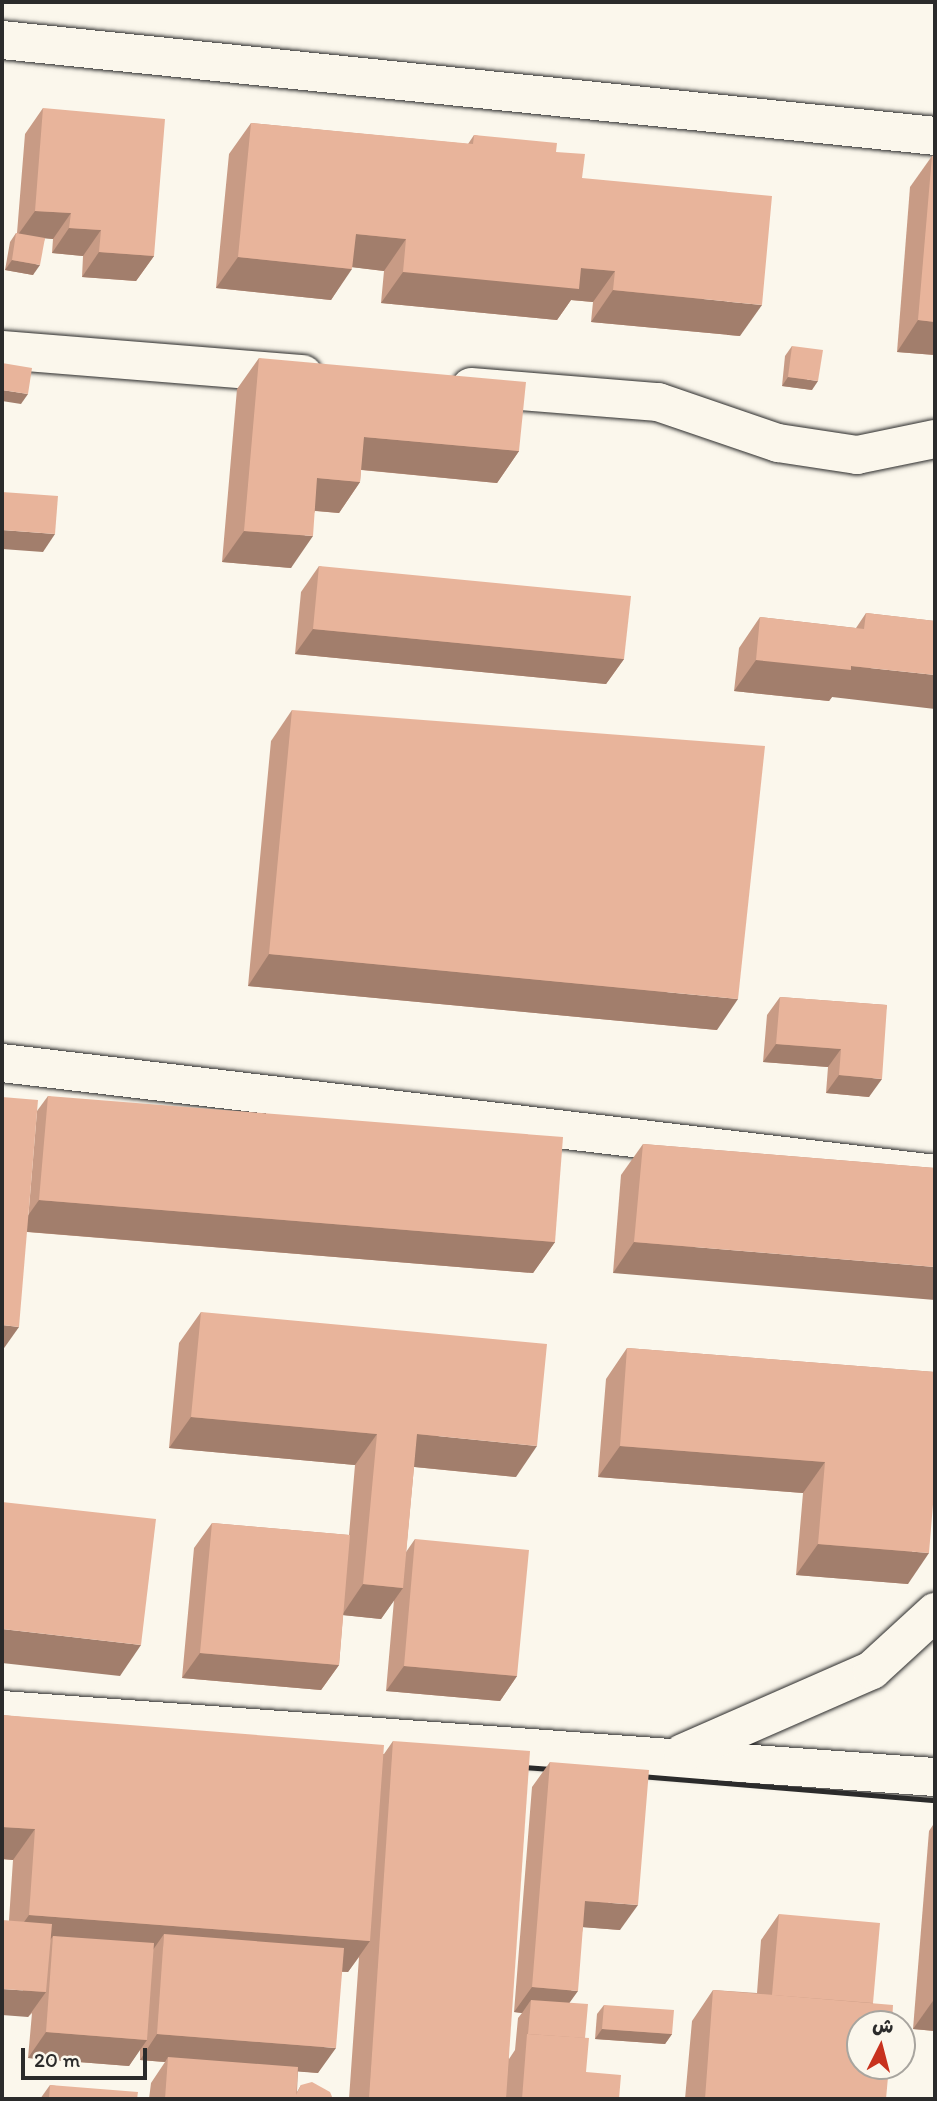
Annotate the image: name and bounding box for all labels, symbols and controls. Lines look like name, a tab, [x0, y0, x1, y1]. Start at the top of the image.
north arrow	[846, 2010, 916, 2080]
text: ش	[871, 2013, 895, 2038]
scale bar	[24, 2035, 150, 2078]
text: 20 m	[34, 2047, 80, 2072]

